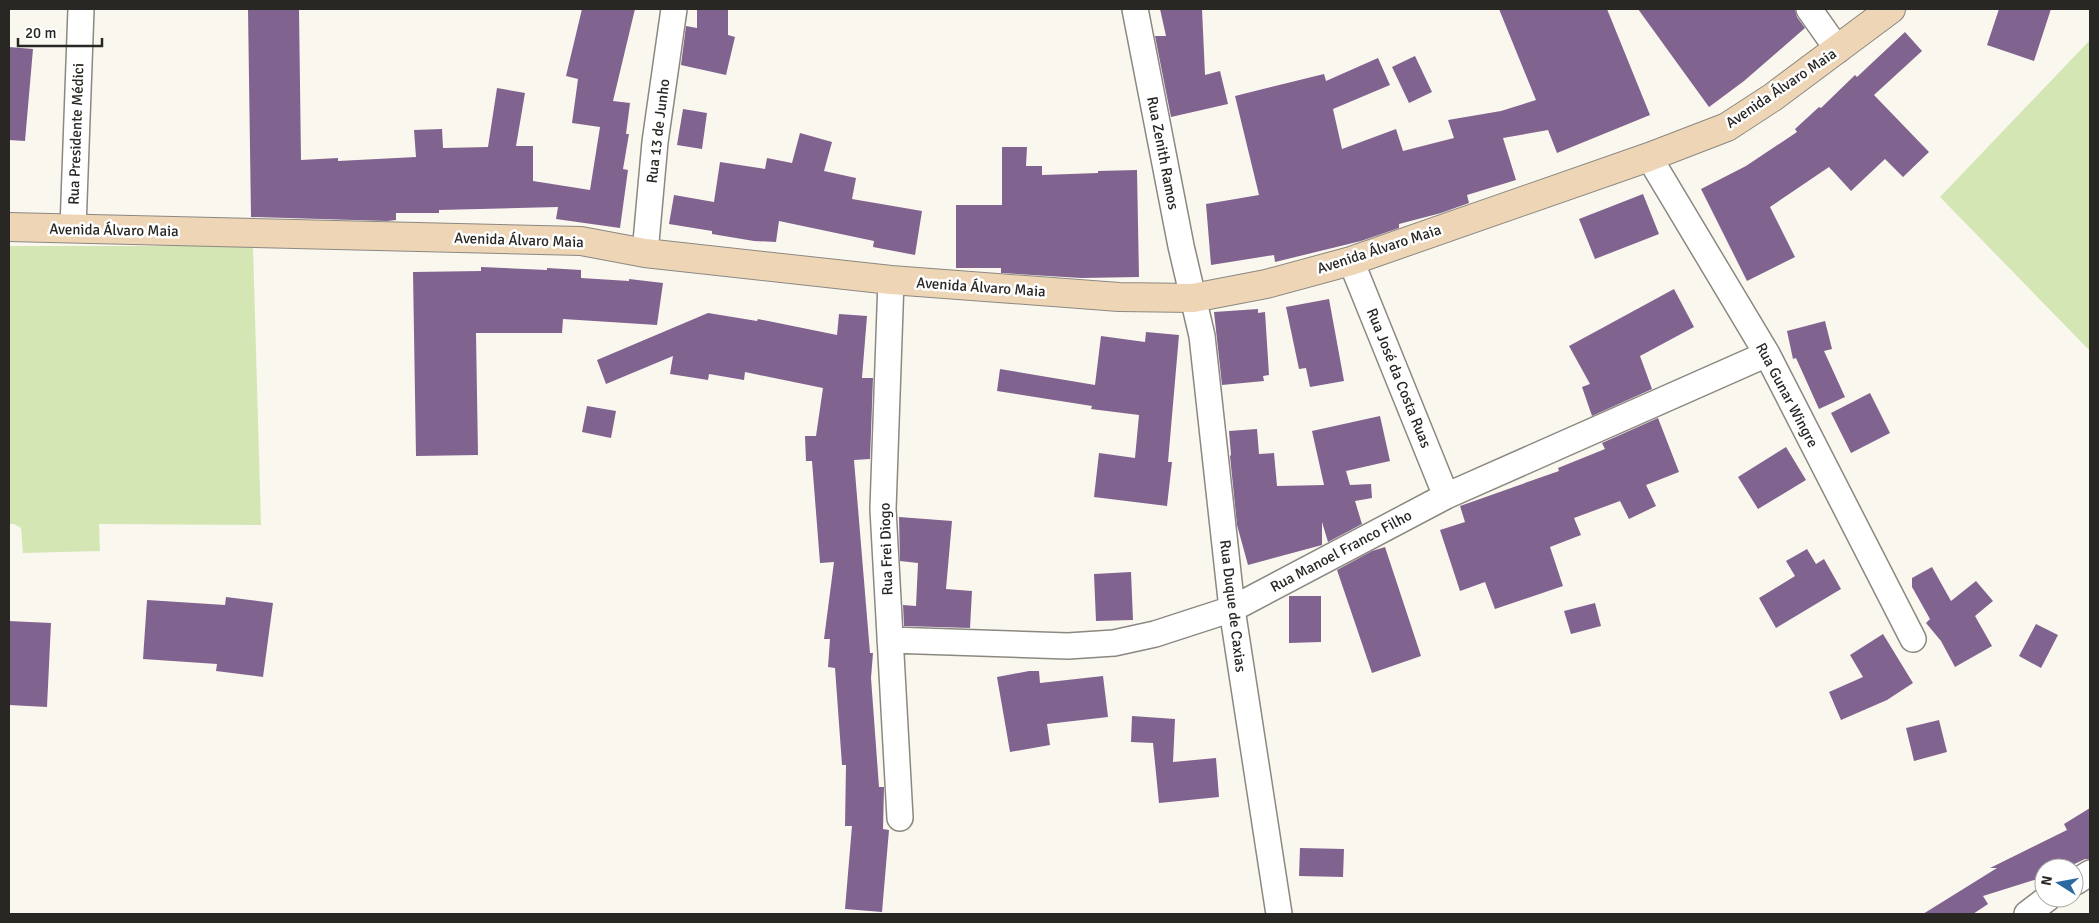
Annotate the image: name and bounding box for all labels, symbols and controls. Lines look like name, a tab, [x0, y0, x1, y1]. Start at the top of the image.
scale bar	[18, 15, 101, 47]
text: 20 m	[25, 24, 56, 42]
street label: Avenida Álvaro Maia	[1722, 43, 1840, 132]
street label: Rua Presidente Médici	[65, 63, 87, 205]
street label: Rua 13 de Junho	[643, 78, 673, 184]
street label: Rua Zenith Ramos	[1143, 95, 1183, 212]
street label: Avenida Álvaro Maia	[49, 219, 179, 240]
street label: Avenida Álvaro Maia	[1314, 219, 1443, 278]
street label: Avenida Álvaro Maia	[454, 228, 584, 251]
street label: Avenida Álvaro Maia	[916, 273, 1046, 300]
street label: Rua José da Costa Ruas	[1363, 306, 1435, 451]
street label: Rua Gunar Wingre	[1752, 340, 1822, 450]
street label: Rua Frei Diogo	[875, 502, 897, 596]
street label: Rua Manoel Franco Filho	[1267, 506, 1415, 596]
street label: Rua Duque de Caxias	[1216, 539, 1250, 674]
north arrow	[2034, 858, 2084, 908]
text: N	[2037, 874, 2056, 887]

